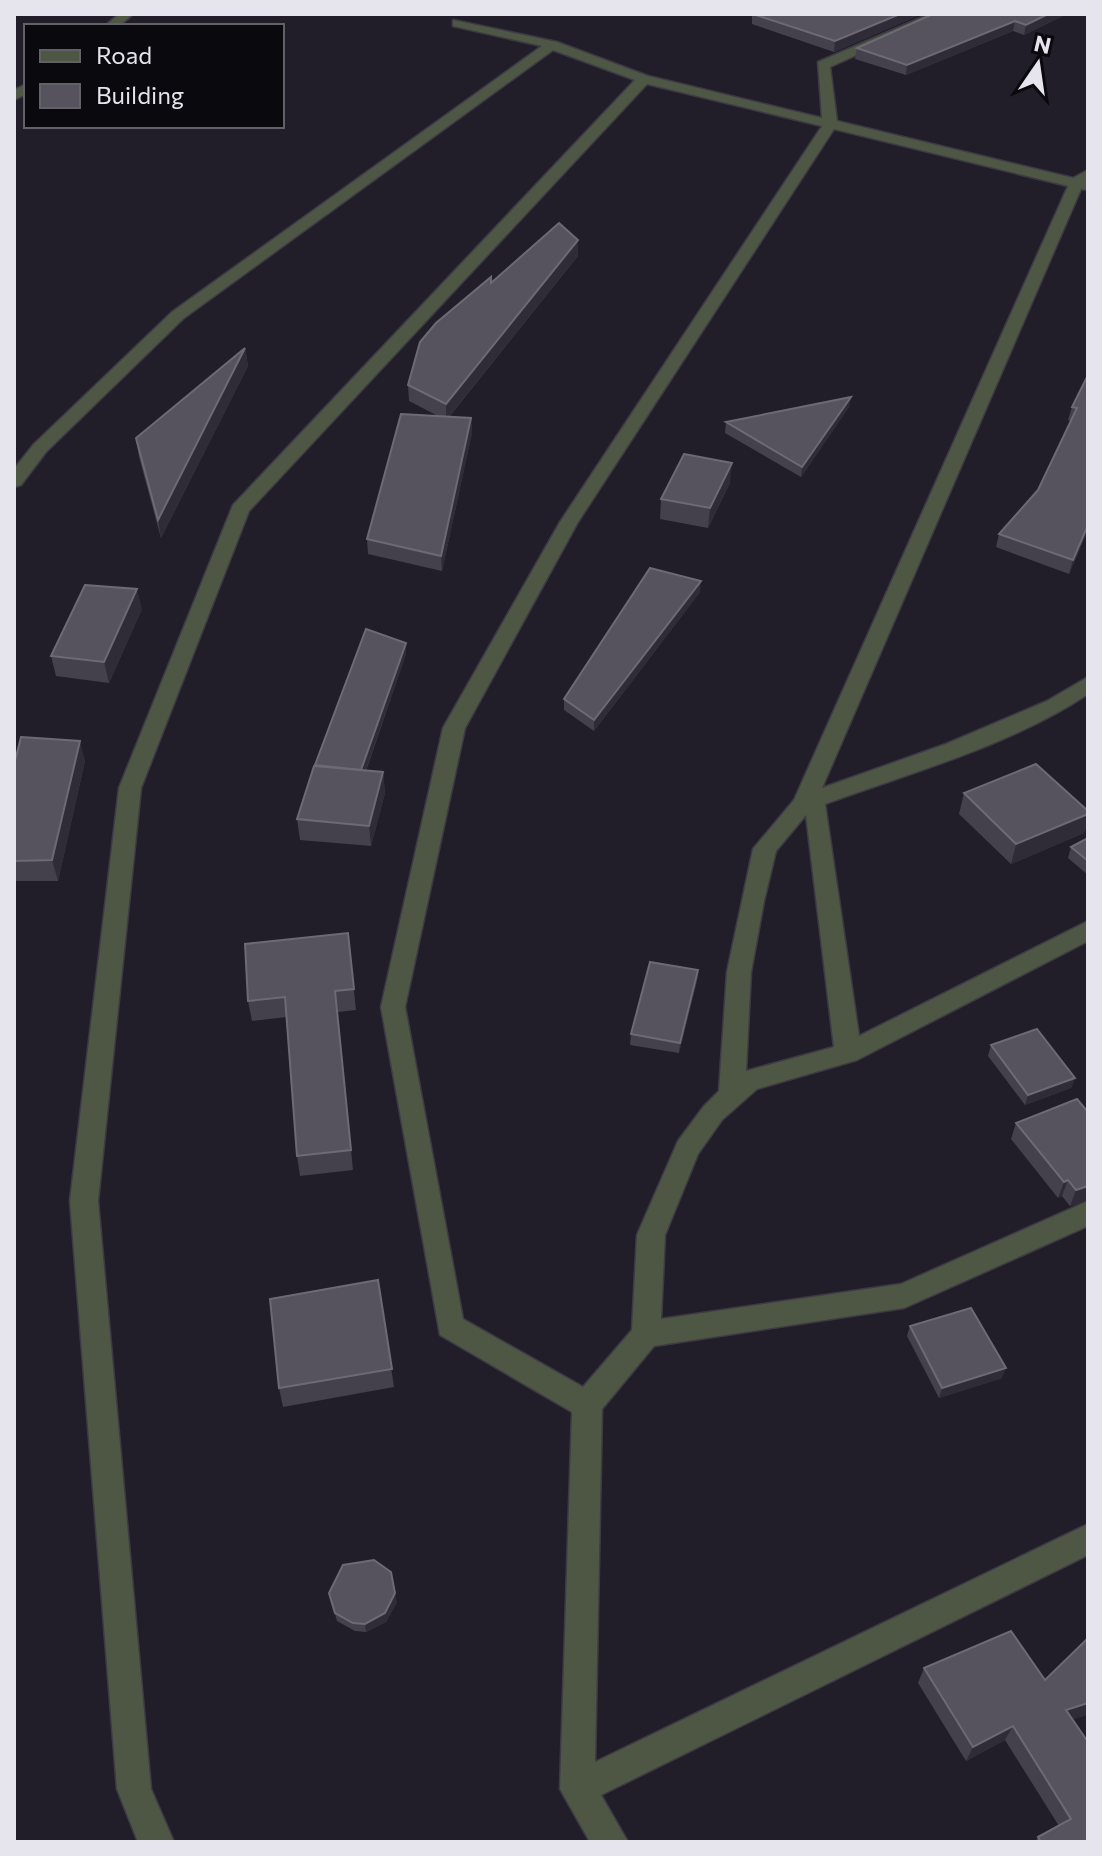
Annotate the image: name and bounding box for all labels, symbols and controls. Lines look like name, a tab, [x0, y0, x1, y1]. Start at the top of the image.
legend	[24, 24, 284, 128]
north arrow	[998, 24, 1078, 104]
text: N	[1032, 29, 1054, 59]
text: Road	[96, 40, 152, 69]
text: Building	[96, 80, 184, 109]

